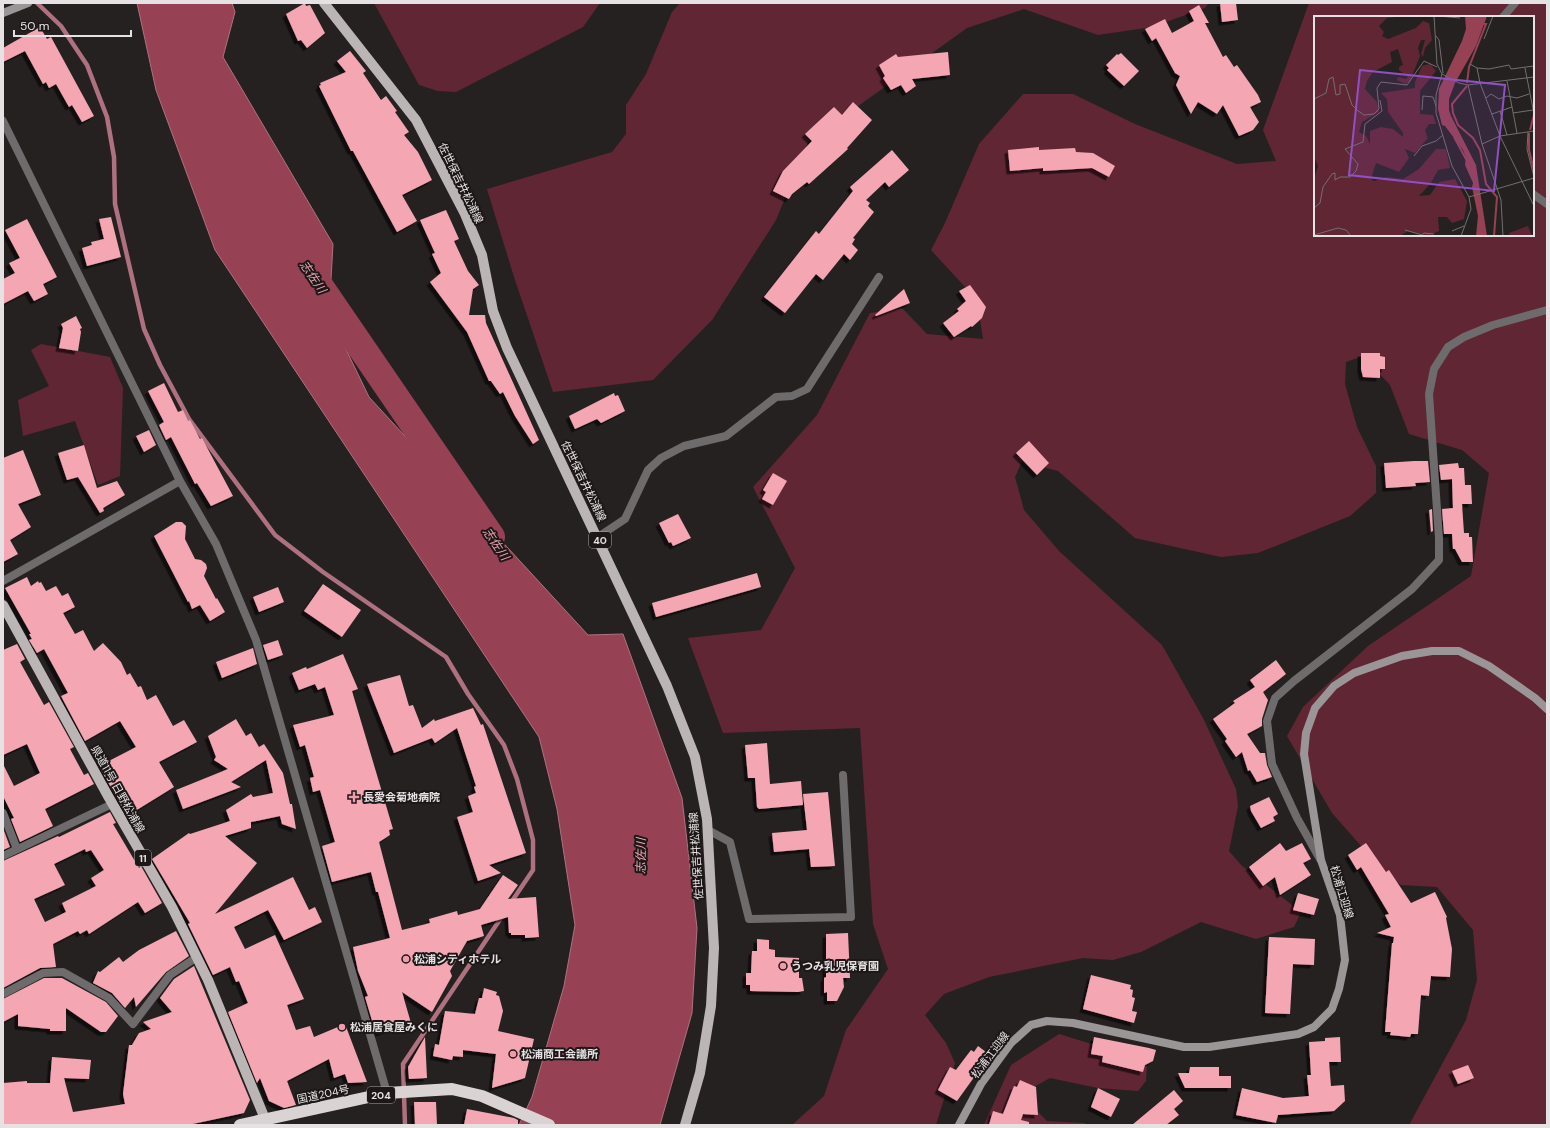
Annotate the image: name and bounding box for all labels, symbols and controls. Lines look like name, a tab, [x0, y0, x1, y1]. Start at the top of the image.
scale bar	[14, 12, 131, 38]
inset map	[1314, 16, 1534, 236]
text: 50 m	[20, 18, 49, 34]
street label: 佐世保吉井松浦線	[435, 140, 487, 226]
water label: 志佐川	[296, 258, 331, 298]
street label: 佐世保吉井松浦線	[558, 438, 610, 524]
water label: 志佐川	[479, 525, 514, 565]
road number: 40	[589, 532, 611, 548]
street label: 県道11号 日野松浦線	[88, 743, 148, 835]
place label: 長愛会菊地病院	[363, 790, 440, 804]
marker: 長愛会菊地病院	[348, 791, 360, 803]
street label: 佐世保吉井松浦線	[686, 812, 706, 900]
water label: 志佐川	[633, 836, 649, 874]
road number: 11	[135, 850, 151, 866]
street label: 松浦江迎線	[1327, 864, 1357, 920]
place label: 松浦シティホテル	[414, 952, 501, 966]
marker: 松浦シティホテル	[401, 954, 411, 964]
place label: うつみ乳児保育園	[791, 959, 879, 973]
marker: うつみ乳児保育園	[778, 961, 788, 971]
place label: 松浦居食屋みくに	[350, 1020, 438, 1034]
marker: 松浦居食屋みくに	[337, 1022, 347, 1032]
street label: 松浦江迎線	[968, 1029, 1012, 1081]
place label: 松浦商工会議所	[521, 1047, 598, 1061]
marker: 松浦商工会議所	[508, 1049, 518, 1059]
street label: 国道204号	[295, 1082, 351, 1106]
road number: 204	[367, 1087, 395, 1103]

